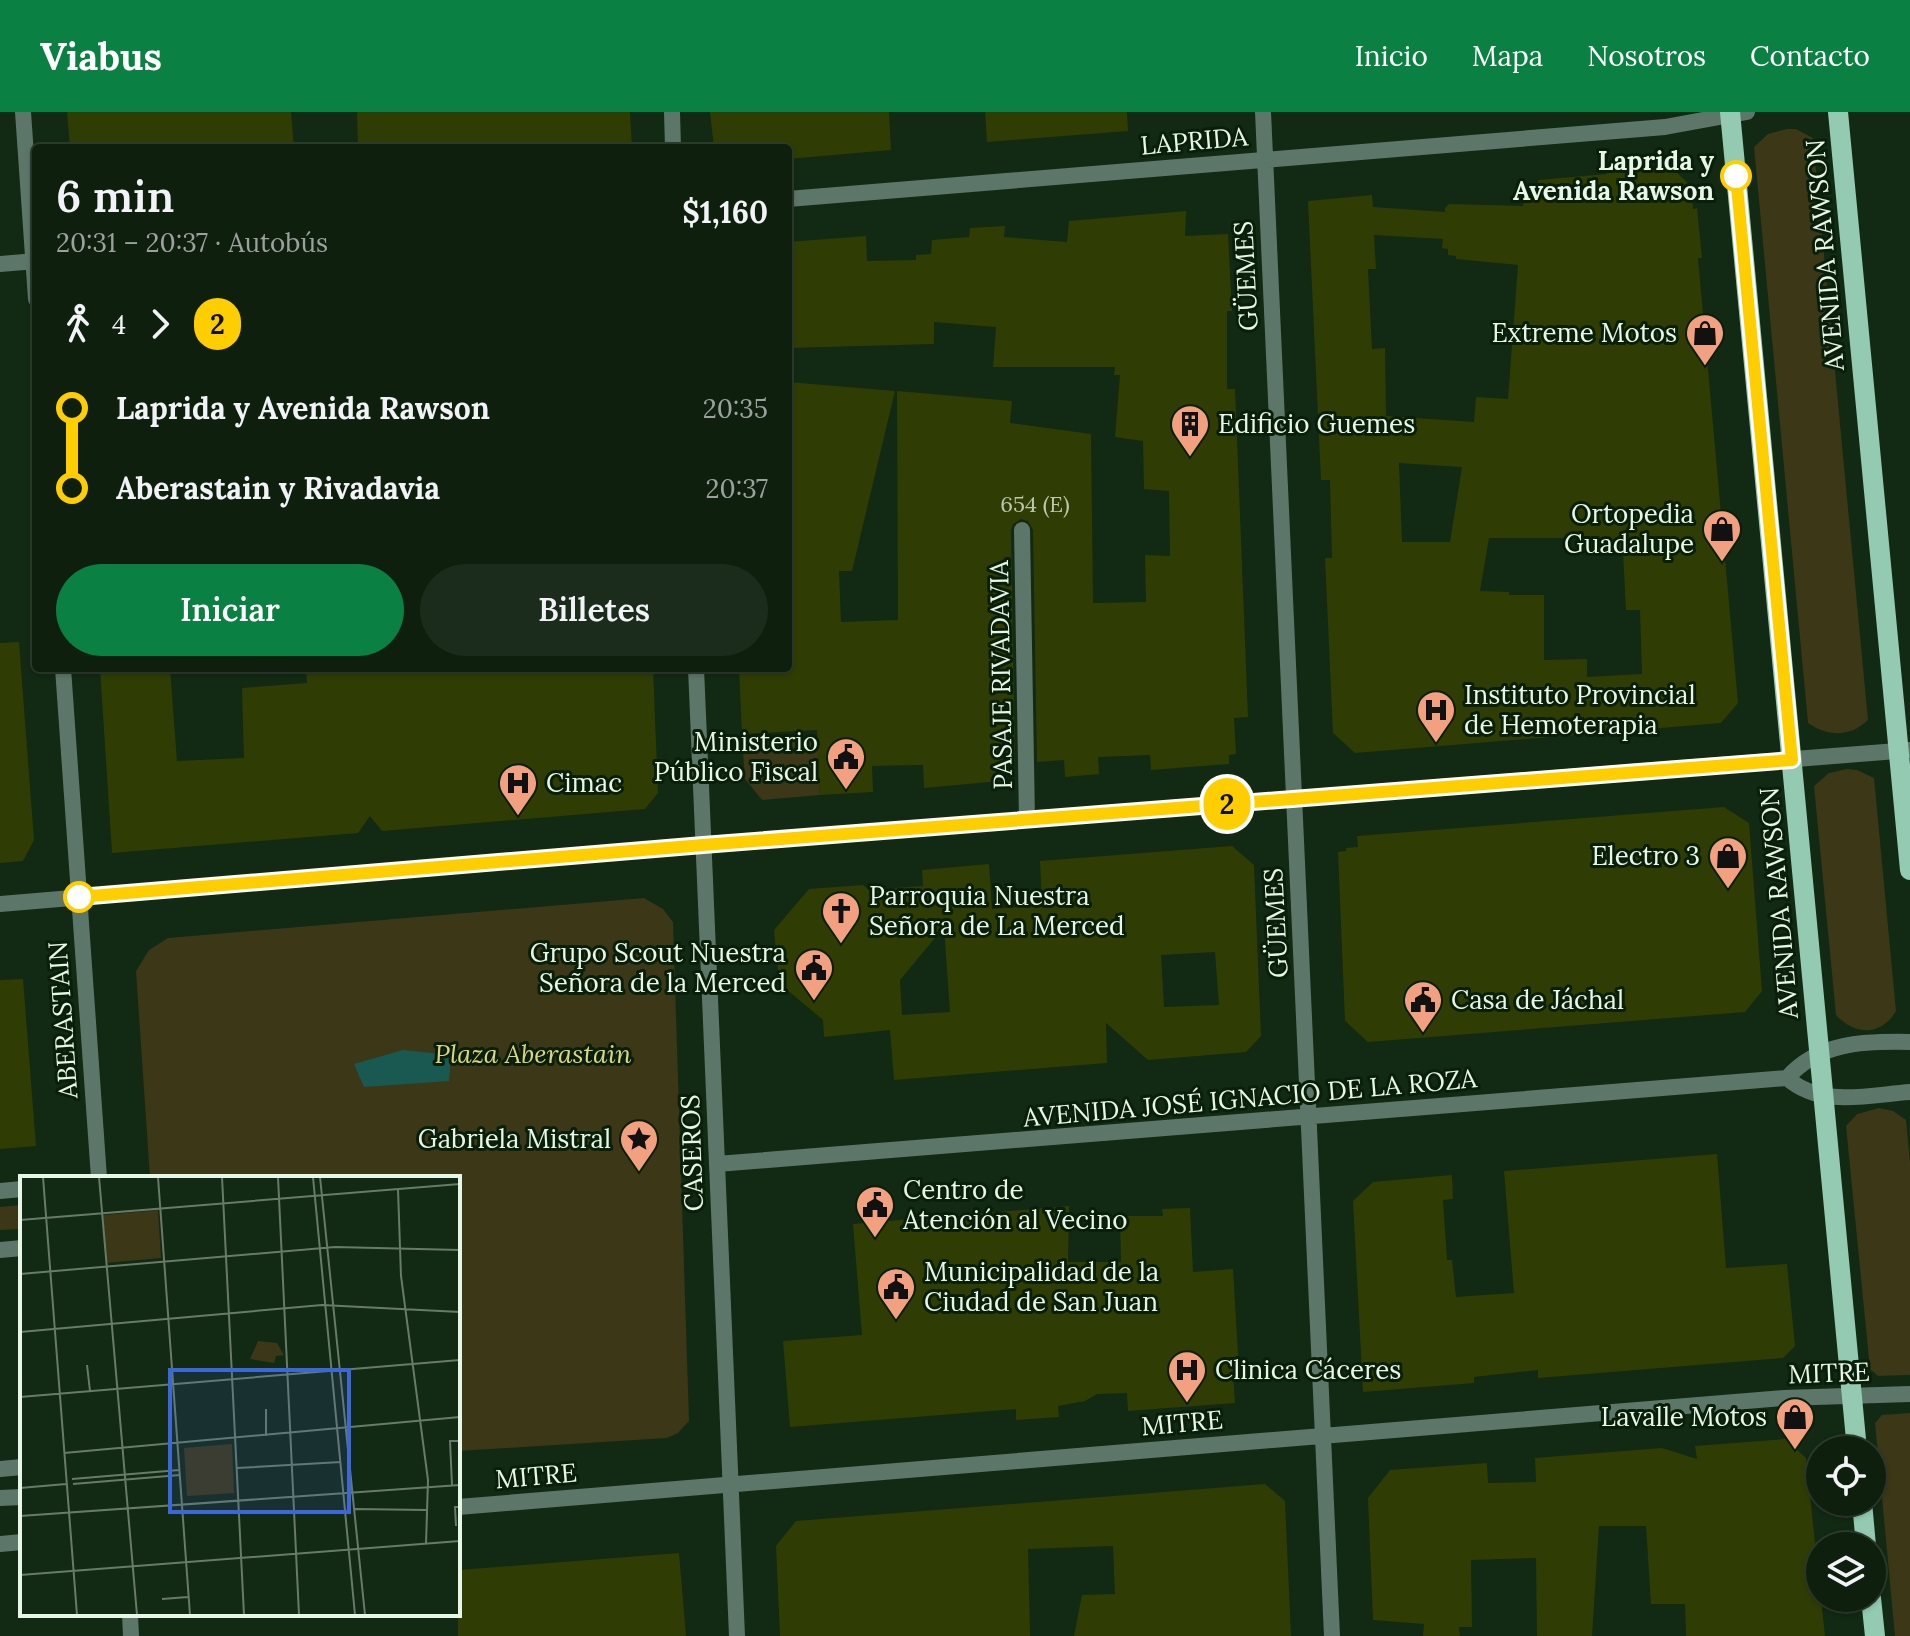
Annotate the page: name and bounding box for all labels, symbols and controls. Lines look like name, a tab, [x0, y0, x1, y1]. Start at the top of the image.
text: Viabus	[40, 32, 162, 80]
text: Inicio	[1355, 38, 1428, 74]
text: Mapa	[1472, 38, 1543, 74]
text: Nosotros	[1587, 38, 1706, 74]
text: Contacto	[1750, 38, 1870, 74]
street label: LAPRIDA	[1139, 119, 1250, 162]
street label: AVENIDA RAWSON	[1798, 138, 1851, 373]
place label: Laprida y Avenida Rawson	[1513, 144, 1715, 207]
marker: Laprida y Avenida Rawson	[1721, 161, 1751, 191]
text: 6 min	[56, 168, 174, 224]
text: $1,160	[682, 193, 768, 231]
street label: GÜEMES	[1226, 220, 1265, 332]
text: 20:31 – 20:37 · Autobús	[56, 226, 328, 259]
icon: walk	[56, 302, 100, 346]
icon: forward	[138, 302, 182, 346]
text: 2	[210, 306, 225, 342]
text: 4	[112, 308, 126, 341]
shop icon: Extreme Motos	[1684, 312, 1726, 367]
place label: Extreme Motos	[1491, 316, 1677, 349]
text: Laprida y Avenida Rawson	[116, 389, 490, 427]
text: 20:35	[703, 392, 768, 425]
building icon: Edificio Guemes	[1169, 403, 1211, 458]
place label: Edificio Guemes	[1218, 407, 1415, 440]
text: Aberastain y Rivadavia	[116, 469, 440, 507]
text: 20:37	[706, 472, 768, 505]
house number: 654 (E)	[1000, 490, 1070, 518]
place label: Ortopedia Guadalupe	[1564, 497, 1694, 560]
shop icon: Ortopedia Guadalupe	[1701, 508, 1743, 563]
street label: PASAJE RIVADAVIA	[982, 559, 1019, 790]
button: Iniciar	[56, 564, 404, 656]
button: Billetes	[420, 564, 768, 656]
place label: Instituto Provincial de Hemoterapia	[1464, 678, 1696, 741]
hospital icon: Instituto Provincial de Hemoterapia	[1415, 689, 1457, 744]
place label: Ministerio Público Fiscal	[654, 725, 818, 788]
public building icon: Ministerio Público Fiscal	[825, 736, 867, 791]
hospital icon: Cimac	[497, 762, 539, 817]
place label: Cimac	[546, 766, 622, 799]
line badge: 2	[1201, 778, 1253, 830]
text: 2	[1220, 786, 1234, 822]
street label: AVENIDA RAWSON	[1752, 786, 1805, 1021]
shop icon: Electro 3	[1707, 835, 1749, 890]
place label: Electro 3	[1591, 839, 1700, 872]
street label: GÜEMES	[1256, 867, 1295, 979]
place label: Parroquia Nuestra Señora de La Merced	[869, 879, 1125, 942]
unlabelled marker	[64, 882, 94, 912]
church icon: Parroquia Nuestra Señora de La Merced	[820, 890, 862, 945]
place label: Grupo Scout Nuestra Señora de la Merced	[530, 936, 786, 999]
street label: ABERASTAIN	[41, 940, 85, 1101]
public building icon: Grupo Scout Nuestra Señora de la Merced	[793, 947, 835, 1002]
public building icon: Casa de Jáchal	[1402, 979, 1444, 1034]
place label: Casa de Jáchal	[1451, 983, 1624, 1016]
park label: Plaza Aberastain	[434, 1037, 632, 1070]
street label: AVENIDA JOSÉ IGNACIO DE LA ROZA	[1021, 1061, 1479, 1134]
street label: CASEROS	[673, 1094, 710, 1212]
place icon: Gabriela Mistral	[618, 1118, 660, 1173]
place label: Gabriela Mistral	[418, 1122, 611, 1155]
place label: Centro de Atención al Vecino	[902, 1173, 1127, 1236]
inset map	[20, 1176, 460, 1616]
public building icon: Centro de Atención al Vecino	[854, 1184, 896, 1239]
place label: Municipalidad de la Ciudad de San Juan	[924, 1255, 1159, 1318]
public building icon: Municipalidad de la Ciudad de San Juan	[875, 1266, 917, 1321]
hospital icon: Clinica Cáceres	[1166, 1349, 1208, 1404]
place label: Clinica Cáceres	[1215, 1353, 1401, 1386]
street label: MITRE	[1788, 1355, 1870, 1390]
shop icon: Lavalle Motos	[1774, 1396, 1816, 1451]
place label: Lavalle Motos	[1601, 1400, 1767, 1433]
street label: MITRE	[1140, 1403, 1224, 1443]
map controls	[1806, 1436, 1886, 1612]
button: locate	[1806, 1436, 1886, 1516]
street label: MITRE	[494, 1456, 578, 1496]
button: layers	[1806, 1532, 1886, 1612]

